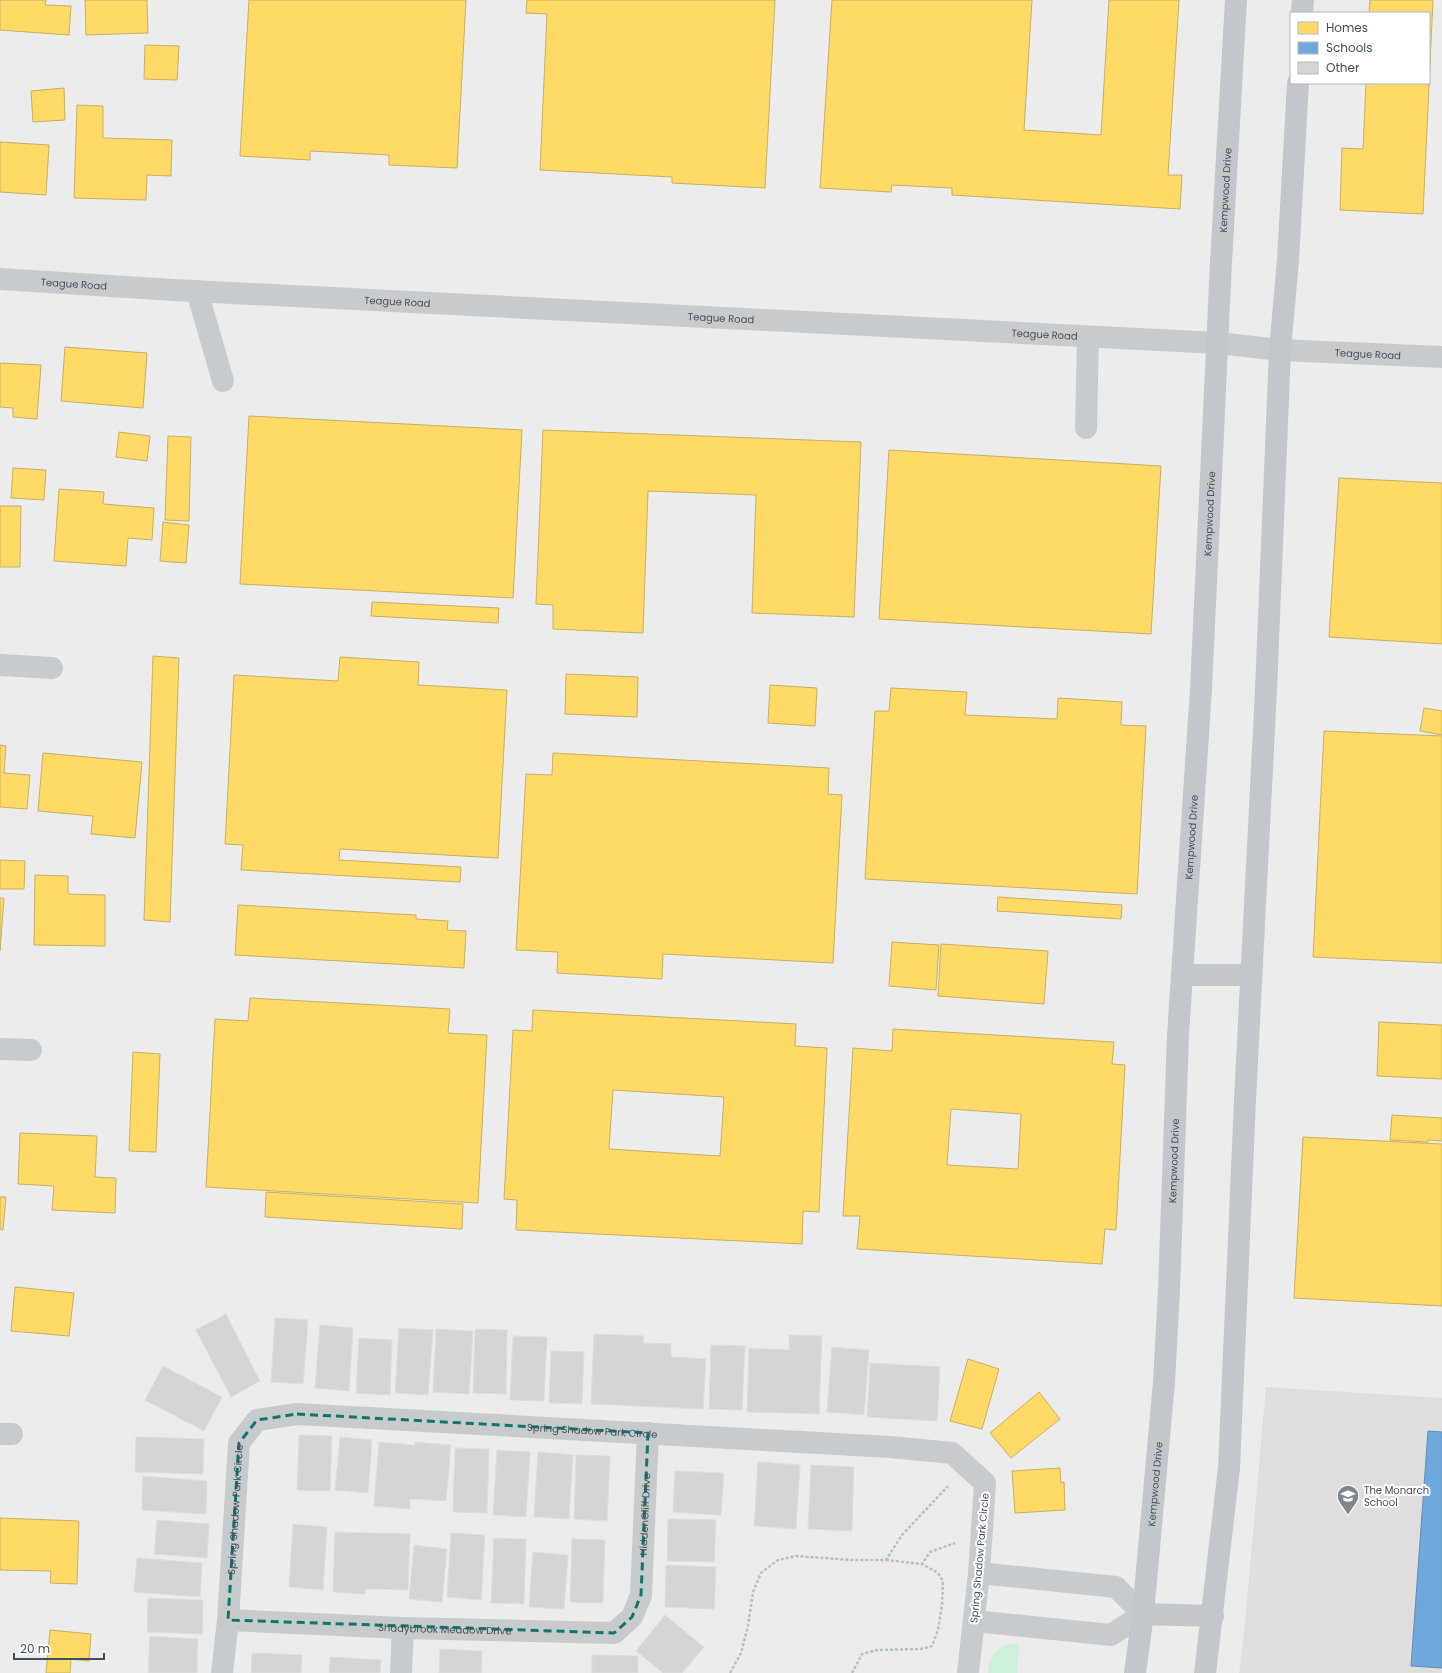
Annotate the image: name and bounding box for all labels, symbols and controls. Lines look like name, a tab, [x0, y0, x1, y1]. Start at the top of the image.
legend	[1290, 12, 1430, 84]
text: Homes	[1326, 19, 1368, 36]
text: Schools	[1326, 39, 1373, 56]
text: Other	[1326, 59, 1360, 76]
street label: Kempwood Drive	[1216, 147, 1236, 233]
street label: Teague Road	[40, 275, 107, 294]
street label: Teague Road	[364, 293, 431, 311]
street label: Teague Road	[687, 309, 754, 327]
street label: Teague Road	[1011, 326, 1078, 344]
street label: Teague Road	[1334, 345, 1401, 363]
street label: Kempwood Drive	[1200, 471, 1219, 556]
street label: Kempwood Drive	[1181, 794, 1202, 880]
street label: Kempwood Drive	[1165, 1118, 1183, 1203]
street label: Spring Shadow Park Circle	[527, 1420, 658, 1442]
street label: Kempwood Drive	[1144, 1441, 1167, 1527]
street label: Spring Shadow Park Circle	[224, 1444, 247, 1575]
street label: HiddenCliff Drive	[636, 1473, 654, 1556]
school or university icon: The Monarch School	[1335, 1483, 1361, 1516]
place label: The Monarch School	[1364, 1483, 1429, 1510]
street label: Spring Shadow Park Circle	[966, 1492, 993, 1624]
street label: Shadybrook Meadow Drive	[378, 1620, 512, 1639]
scale bar	[14, 1635, 104, 1661]
text: 20 m	[20, 1640, 50, 1657]

